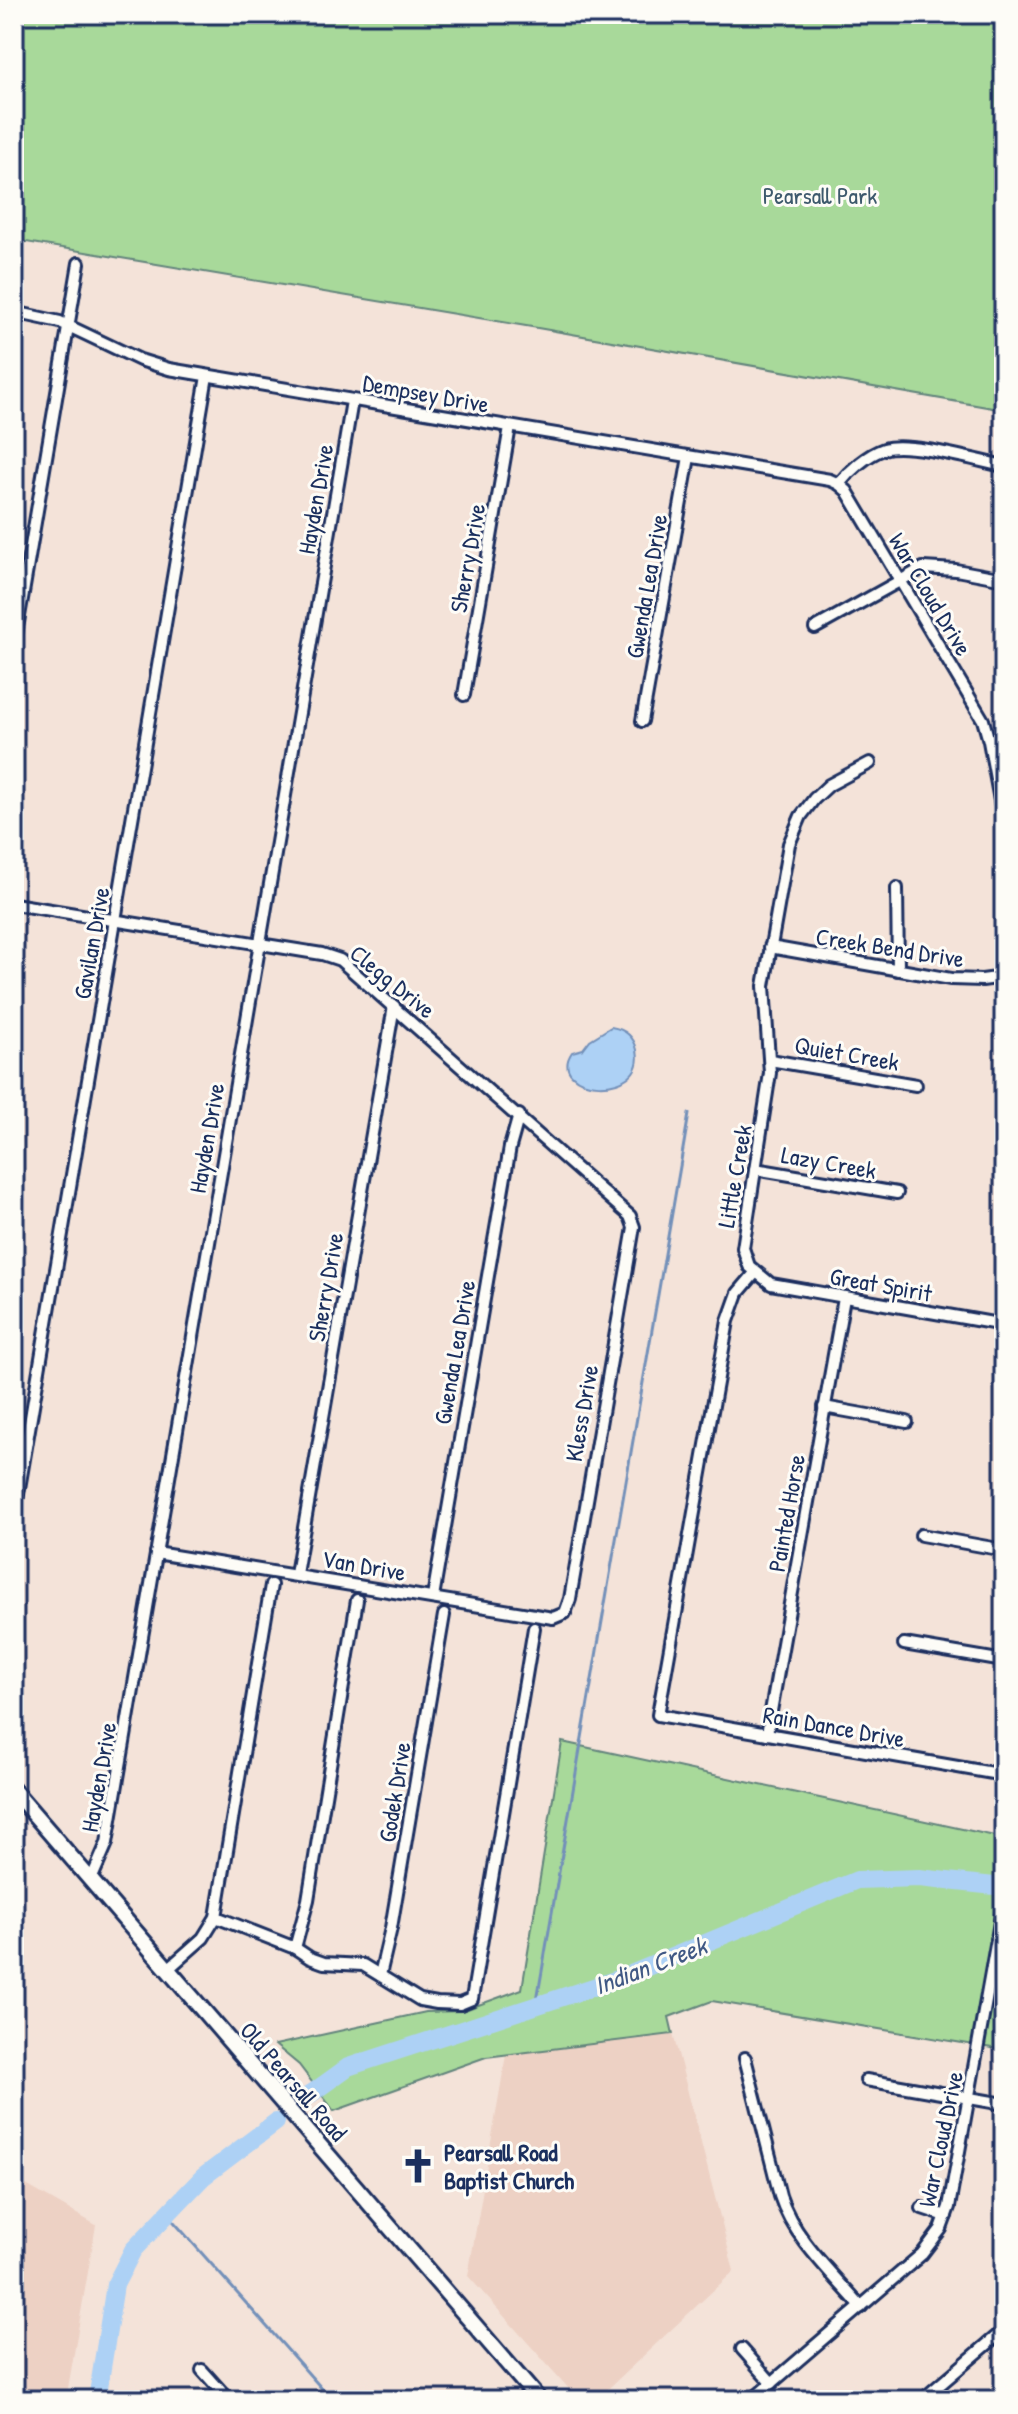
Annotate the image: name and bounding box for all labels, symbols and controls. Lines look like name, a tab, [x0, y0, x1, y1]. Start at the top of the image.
park label: Pearsall Park	[763, 179, 877, 211]
street label: Dempsey Drive	[361, 366, 492, 420]
street label: Hayden Drive	[290, 441, 340, 557]
street label: Sherry Drive	[442, 501, 492, 615]
street label: Gwenda Lea Drive	[618, 511, 675, 661]
street label: War Cloud Drive	[882, 527, 980, 662]
street label: Gavilan Drive	[65, 884, 117, 1002]
street label: Creek Bend Drive	[814, 919, 967, 975]
street label: Clegg Drive	[344, 937, 443, 1026]
street label: Quiet Creek	[792, 1028, 902, 1078]
street label: Hayden Drive	[181, 1080, 231, 1196]
street label: Little Creek	[709, 1122, 759, 1230]
street label: Lazy Creek	[779, 1138, 879, 1186]
street label: Sherry Drive	[300, 1230, 350, 1344]
street label: Great Spirit	[827, 1259, 935, 1309]
street label: Gwenda Lea Drive	[426, 1277, 483, 1427]
street label: Kless Drive	[557, 1362, 605, 1464]
street label: Painted Horse	[760, 1451, 812, 1574]
street label: Van Drive	[320, 1542, 409, 1588]
street label: Rain Dance Drive	[761, 1698, 908, 1754]
street label: Hayden Drive	[73, 1719, 123, 1835]
street label: Godek Drive	[370, 1739, 418, 1844]
water label: Indian Creek	[589, 1927, 713, 2002]
street label: Old Pearsall Road	[233, 2015, 355, 2147]
street label: War Cloud Drive	[910, 2068, 970, 2210]
place label: Pearsall Road Baptist Church	[444, 2136, 574, 2197]
church icon: Pearsall Road Baptist Church	[399, 2147, 437, 2185]

